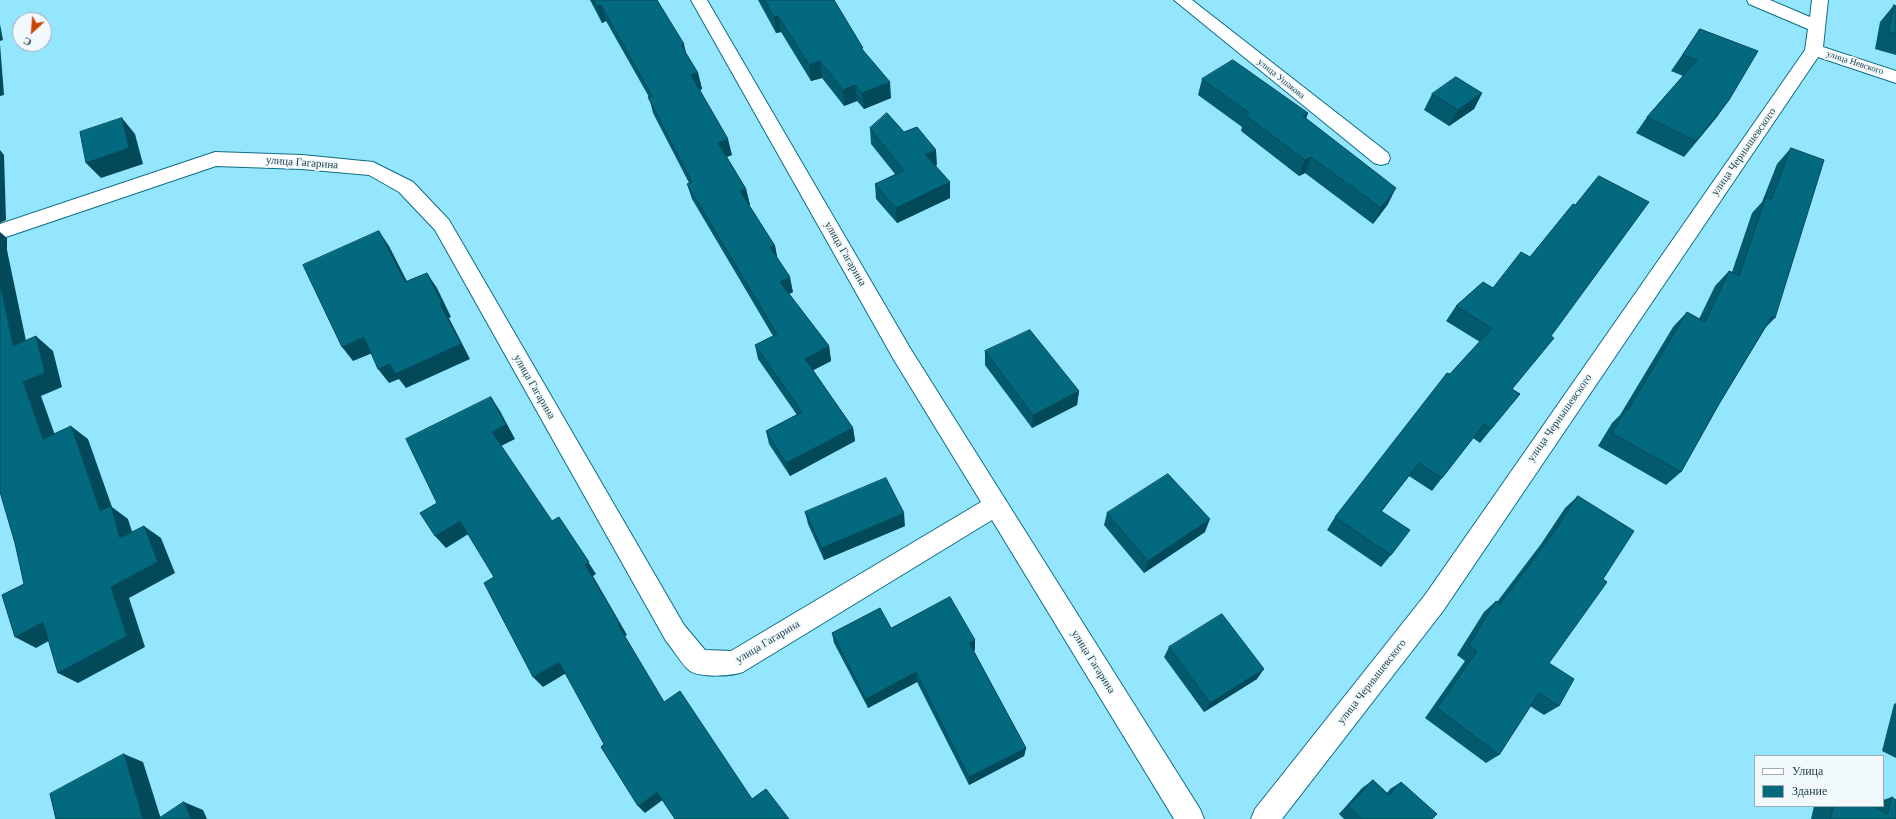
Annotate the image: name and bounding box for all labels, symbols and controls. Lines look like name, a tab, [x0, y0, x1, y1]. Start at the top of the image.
north arrow	[12, 12, 52, 52]
text: С	[21, 35, 33, 49]
street label: улица Невского	[1825, 49, 1885, 77]
street label: улица Ушакова	[1255, 57, 1307, 101]
street label: улица Чернышевского	[1709, 106, 1779, 198]
street label: улица Гагарина	[265, 154, 339, 172]
street label: улица Гагарина	[821, 219, 869, 289]
street label: улица Гагарина	[510, 352, 558, 422]
street label: улица Чернышевского	[1525, 372, 1595, 464]
street label: улица Гагарина	[734, 618, 802, 666]
street label: улица Гагарина	[1068, 628, 1118, 696]
street label: улица Чернышевского	[1335, 637, 1409, 727]
legend	[1754, 755, 1884, 807]
text: Улица	[1792, 764, 1823, 778]
text: Здание	[1792, 784, 1827, 798]

